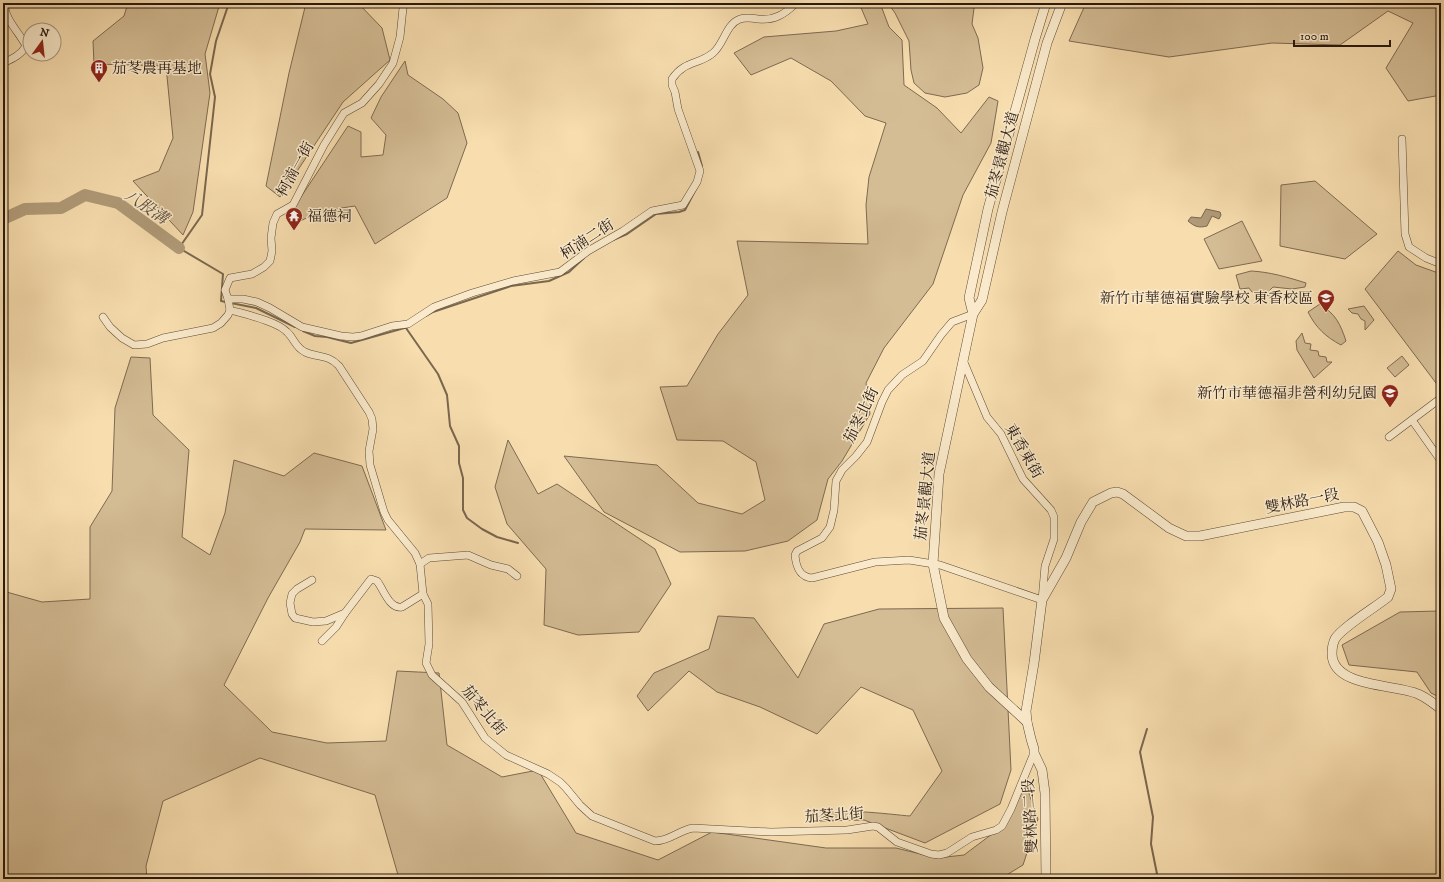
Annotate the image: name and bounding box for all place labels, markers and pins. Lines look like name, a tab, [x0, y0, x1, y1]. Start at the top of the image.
building icon: 茄苳農再基地	[89, 58, 109, 83]
place label: 茄苳農再基地	[112, 59, 202, 78]
temple icon: 福德祠	[284, 206, 304, 231]
place label: 福德祠	[307, 207, 352, 226]
school or university icon: 新竹市華德福實驗學校 東香校區	[1316, 288, 1336, 313]
place label: 新竹市華德福實驗學校 東香校區	[1100, 289, 1313, 308]
school or university icon: 新竹市華德福非營利幼兒園	[1380, 383, 1400, 408]
place label: 新竹市華德福非營利幼兒園	[1197, 384, 1377, 403]

